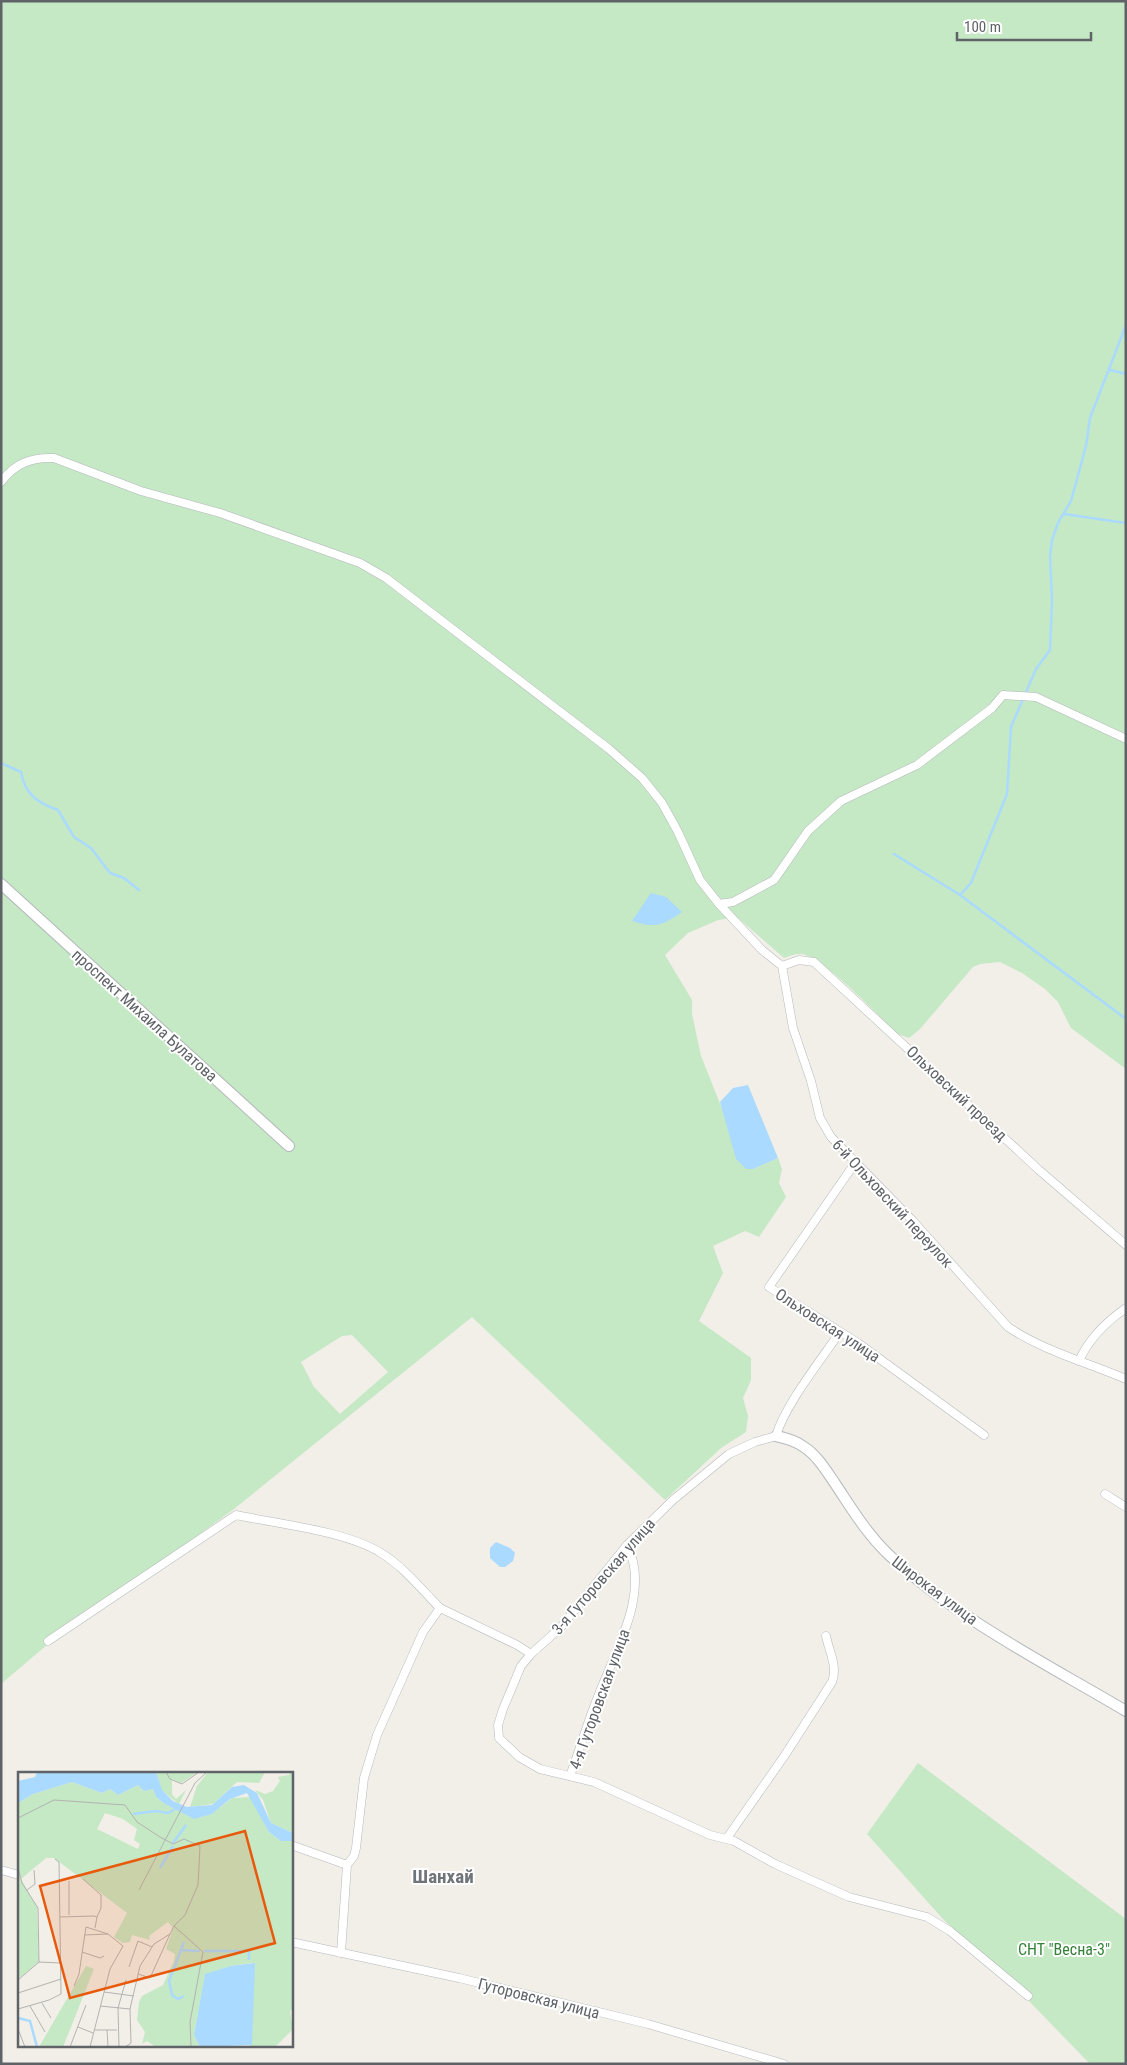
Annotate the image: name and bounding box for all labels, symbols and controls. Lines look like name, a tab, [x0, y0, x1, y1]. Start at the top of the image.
scale bar	[957, 10, 1091, 42]
text: 100 m	[964, 18, 1001, 36]
street label: проспект Михаила Булатова	[68, 945, 221, 1086]
street label: Ольховский проезд	[902, 1042, 1011, 1145]
street label: 6-й Ольховский переулок	[828, 1135, 957, 1272]
street label: Ольховская улица	[772, 1284, 884, 1366]
street label: 3-я Гуторовская улица	[548, 1514, 659, 1638]
street label: Широкая улица	[888, 1552, 981, 1629]
street label: 4-я Гуторовская улица	[565, 1626, 634, 1772]
inset map	[18, 1772, 292, 2048]
district label: Шанхай	[412, 1865, 474, 1888]
park label: СНТ "Весна-3"	[1018, 1940, 1110, 1959]
street label: Гуторовская улица	[476, 1974, 602, 2023]

